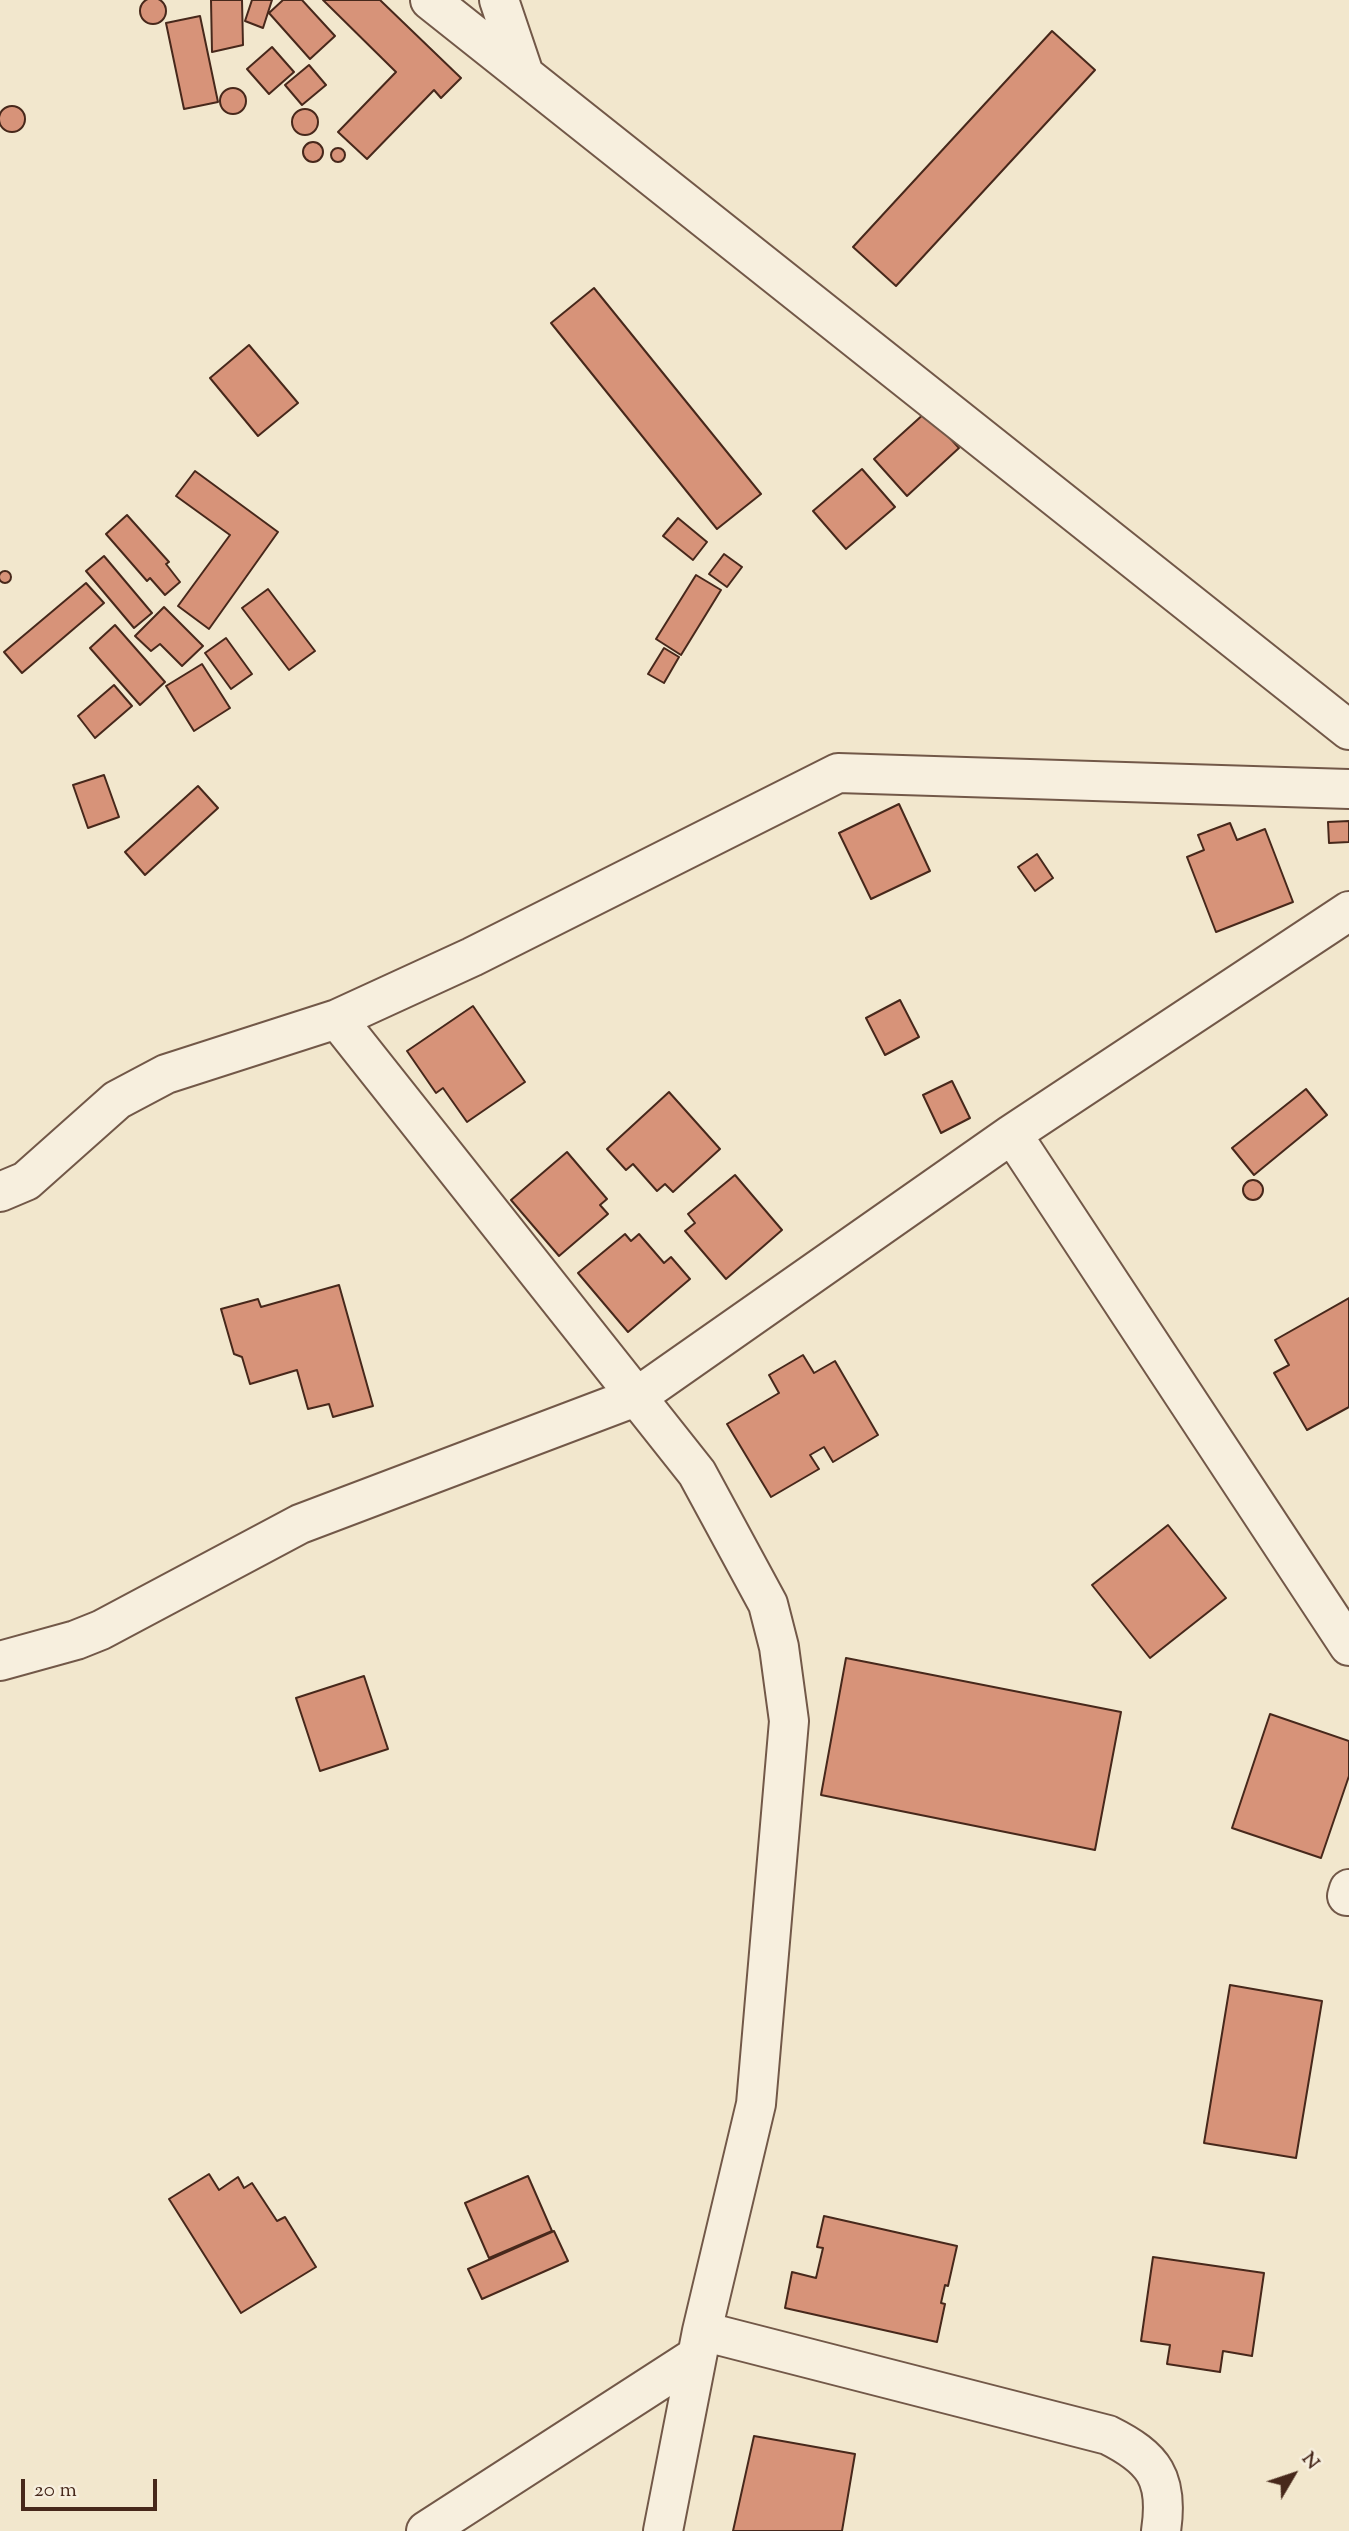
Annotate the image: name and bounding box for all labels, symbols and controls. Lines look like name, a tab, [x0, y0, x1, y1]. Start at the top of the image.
north arrow	[1258, 2440, 1328, 2510]
text: N	[1294, 2447, 1325, 2476]
scale bar	[24, 2464, 161, 2508]
text: 20 m	[34, 2476, 77, 2506]

